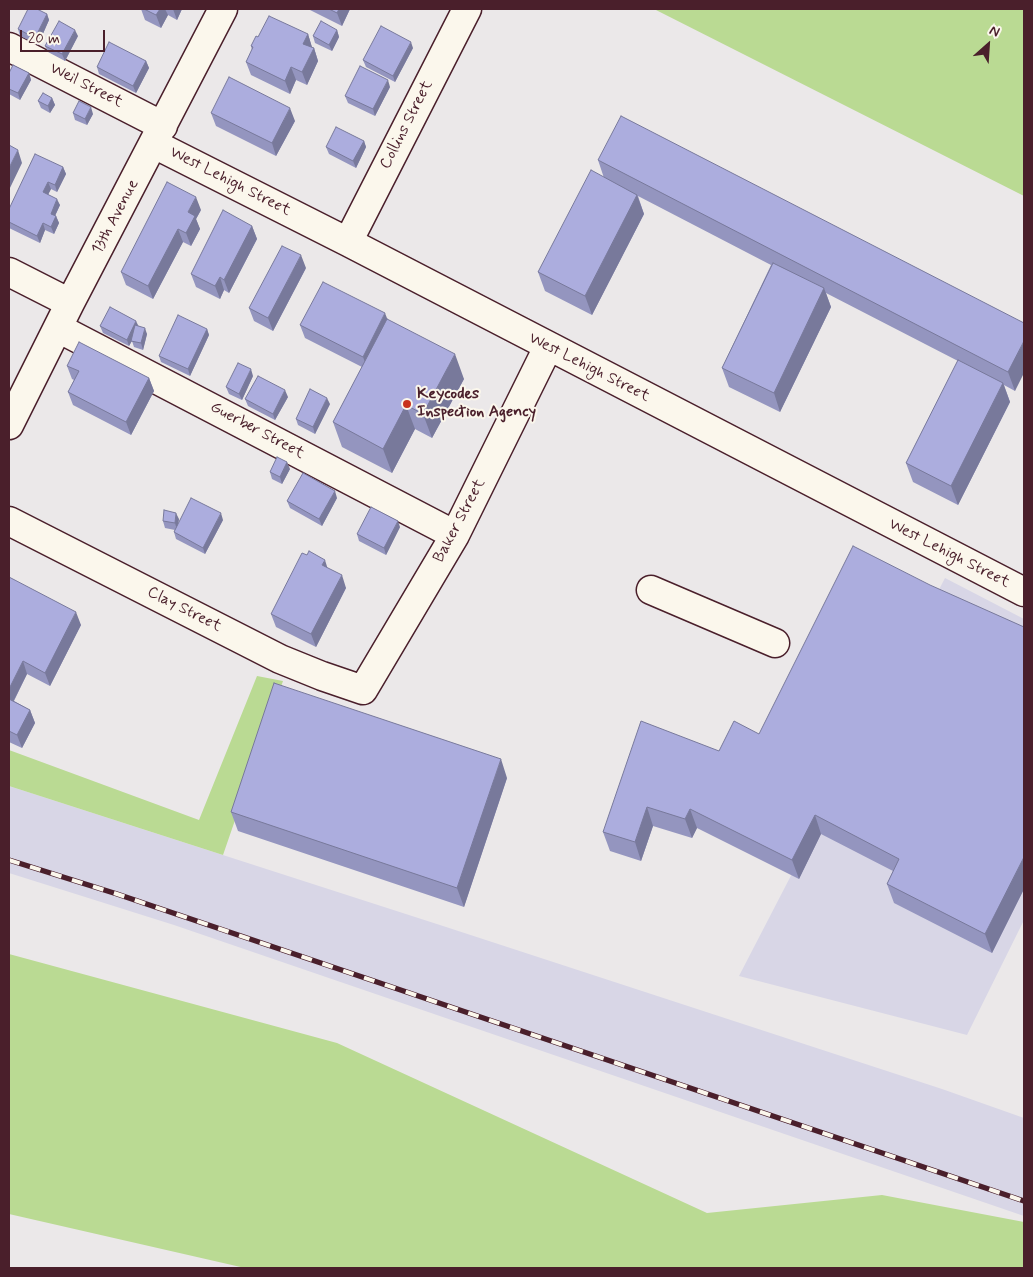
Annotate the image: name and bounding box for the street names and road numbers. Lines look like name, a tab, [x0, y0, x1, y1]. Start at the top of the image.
street label: Weil Street	[46, 59, 126, 113]
street label: Collins Street	[376, 78, 438, 172]
street label: West Lehigh Street	[166, 143, 294, 221]
street label: 13th Avenue	[88, 176, 144, 258]
street label: West Lehigh Street	[525, 329, 653, 407]
street label: Guerber Street	[207, 398, 307, 464]
street label: Baker Street	[430, 476, 490, 566]
street label: West Lehigh Street	[885, 515, 1013, 593]
street label: Clay Street	[144, 583, 224, 637]

